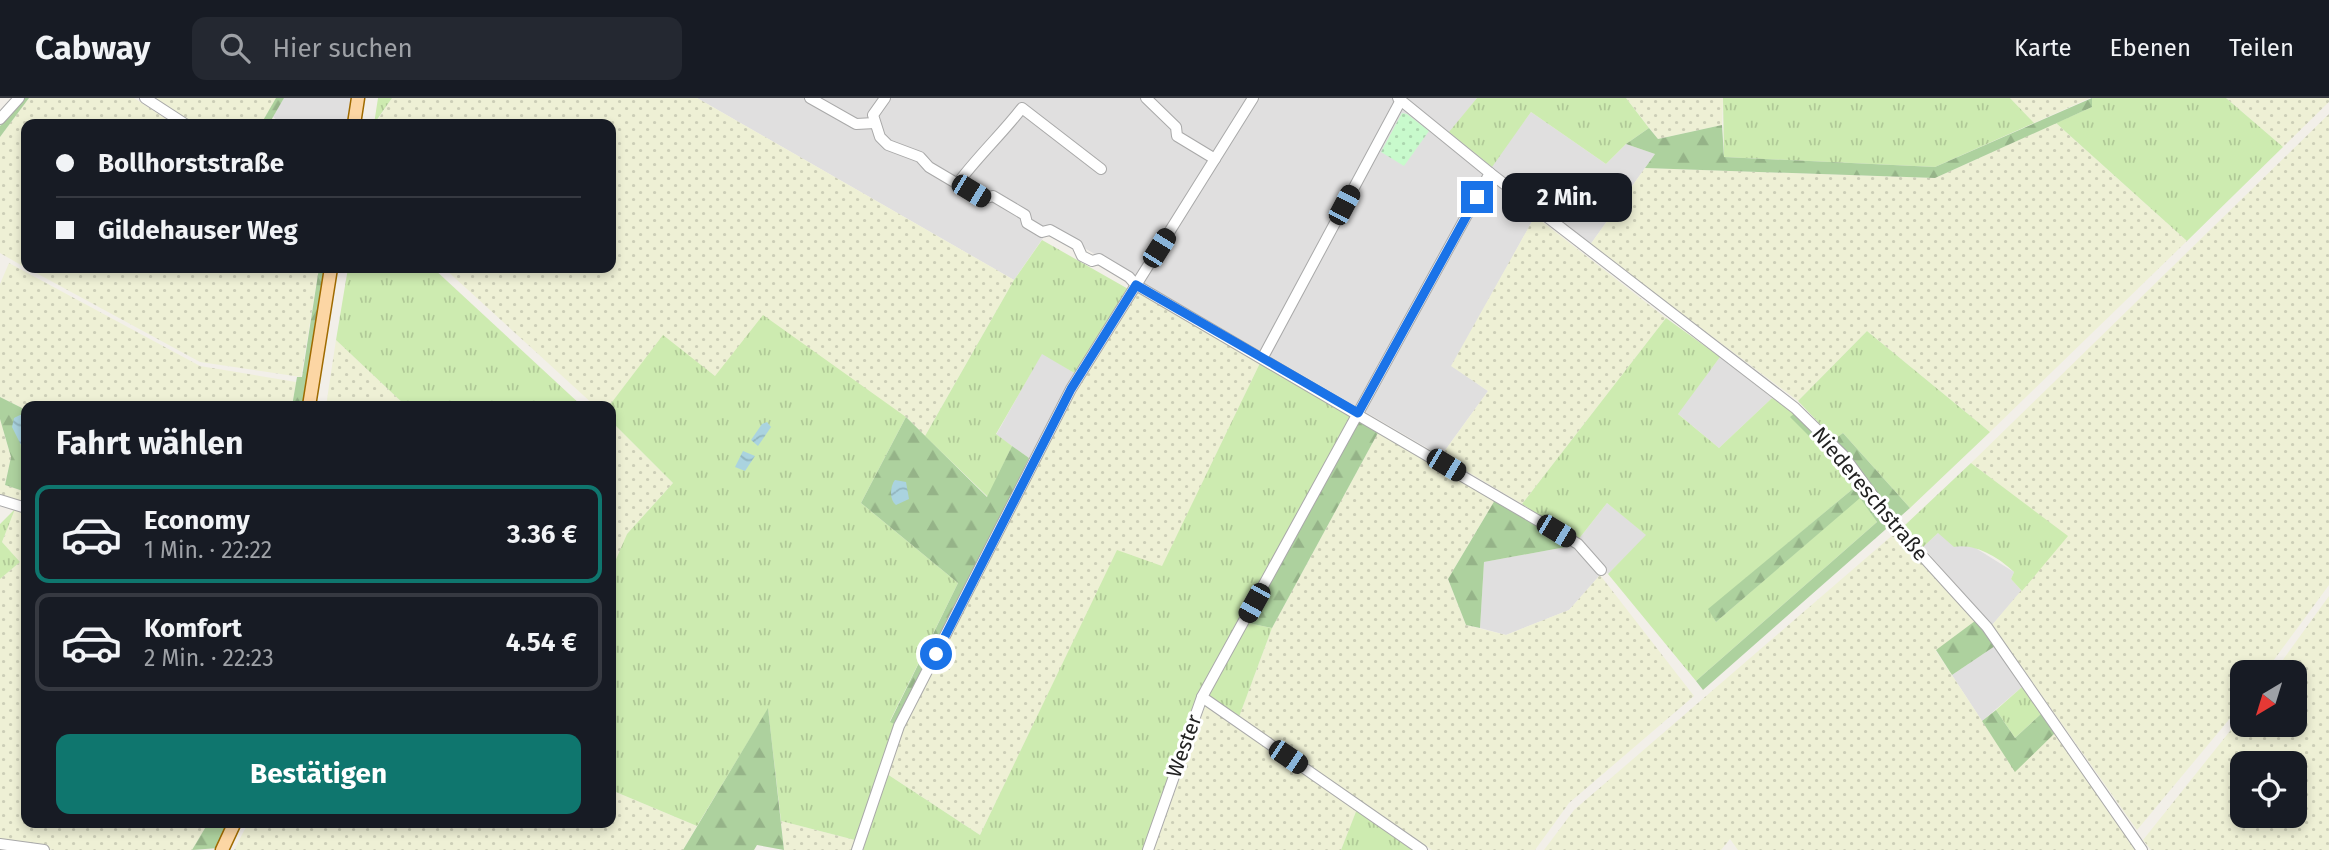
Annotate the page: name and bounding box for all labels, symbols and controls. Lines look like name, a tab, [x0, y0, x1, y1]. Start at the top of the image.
search box	[192, 17, 682, 80]
text: Cabway	[35, 28, 150, 68]
icon: search	[216, 29, 254, 67]
text: Hier suchen	[272, 33, 413, 64]
text: Karte	[2014, 34, 2072, 62]
text: Ebenen	[2110, 34, 2191, 62]
text: Teilen	[2229, 34, 2294, 62]
text: Bollhorststraße	[98, 148, 284, 179]
car	[948, 171, 995, 211]
callout: 2 Min.	[1502, 172, 1631, 222]
route end	[1461, 181, 1493, 213]
car	[1325, 182, 1364, 228]
text: 2 Min.	[1537, 183, 1597, 211]
text: Gildehauser Weg	[98, 215, 298, 246]
car	[1139, 225, 1180, 271]
street label: Niedereschstraße	[1806, 422, 1934, 566]
text: Fahrt wählen	[56, 424, 243, 462]
car	[1423, 445, 1470, 485]
icon: car	[60, 503, 123, 566]
text: Economy	[144, 505, 250, 536]
car	[1533, 511, 1580, 551]
text: 3.36 €	[507, 519, 577, 550]
text: 1 Min. · 22:22	[144, 536, 272, 564]
car	[1235, 580, 1274, 626]
icon: car	[60, 611, 123, 674]
text: Komfort	[144, 613, 242, 644]
text: 4.54 €	[506, 627, 577, 658]
route start	[920, 638, 952, 670]
text: 2 Min. · 22:23	[144, 644, 274, 672]
north arrow	[2230, 660, 2306, 737]
map controls	[2230, 660, 2307, 828]
street label: Wester	[1161, 711, 1207, 781]
button: Bestätigen	[56, 734, 581, 814]
car	[1265, 737, 1312, 777]
button: locate	[2230, 751, 2307, 828]

